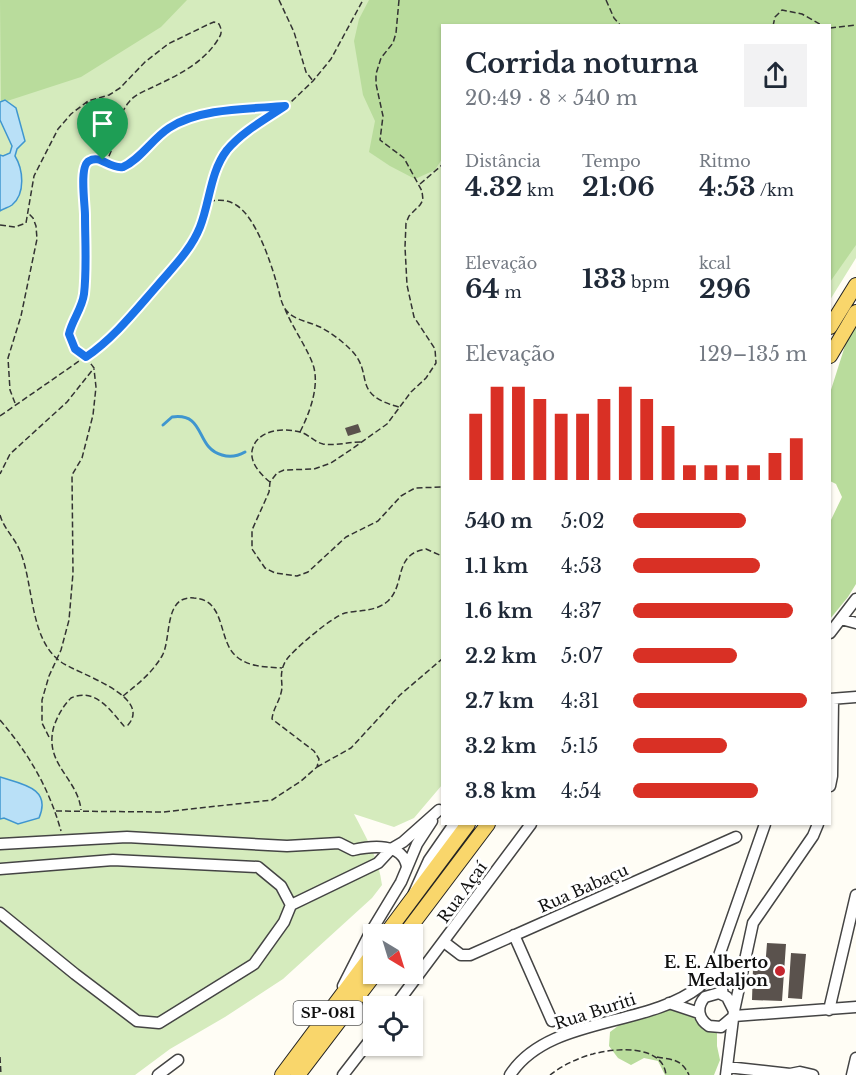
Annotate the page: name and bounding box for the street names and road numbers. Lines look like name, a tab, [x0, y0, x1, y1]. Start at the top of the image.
street label: Rua Açaí	[433, 857, 491, 927]
street label: Rua Babaçu	[535, 859, 631, 917]
street label: Rua Buriti	[552, 988, 639, 1034]
road number: SP-081	[294, 1001, 362, 1025]

